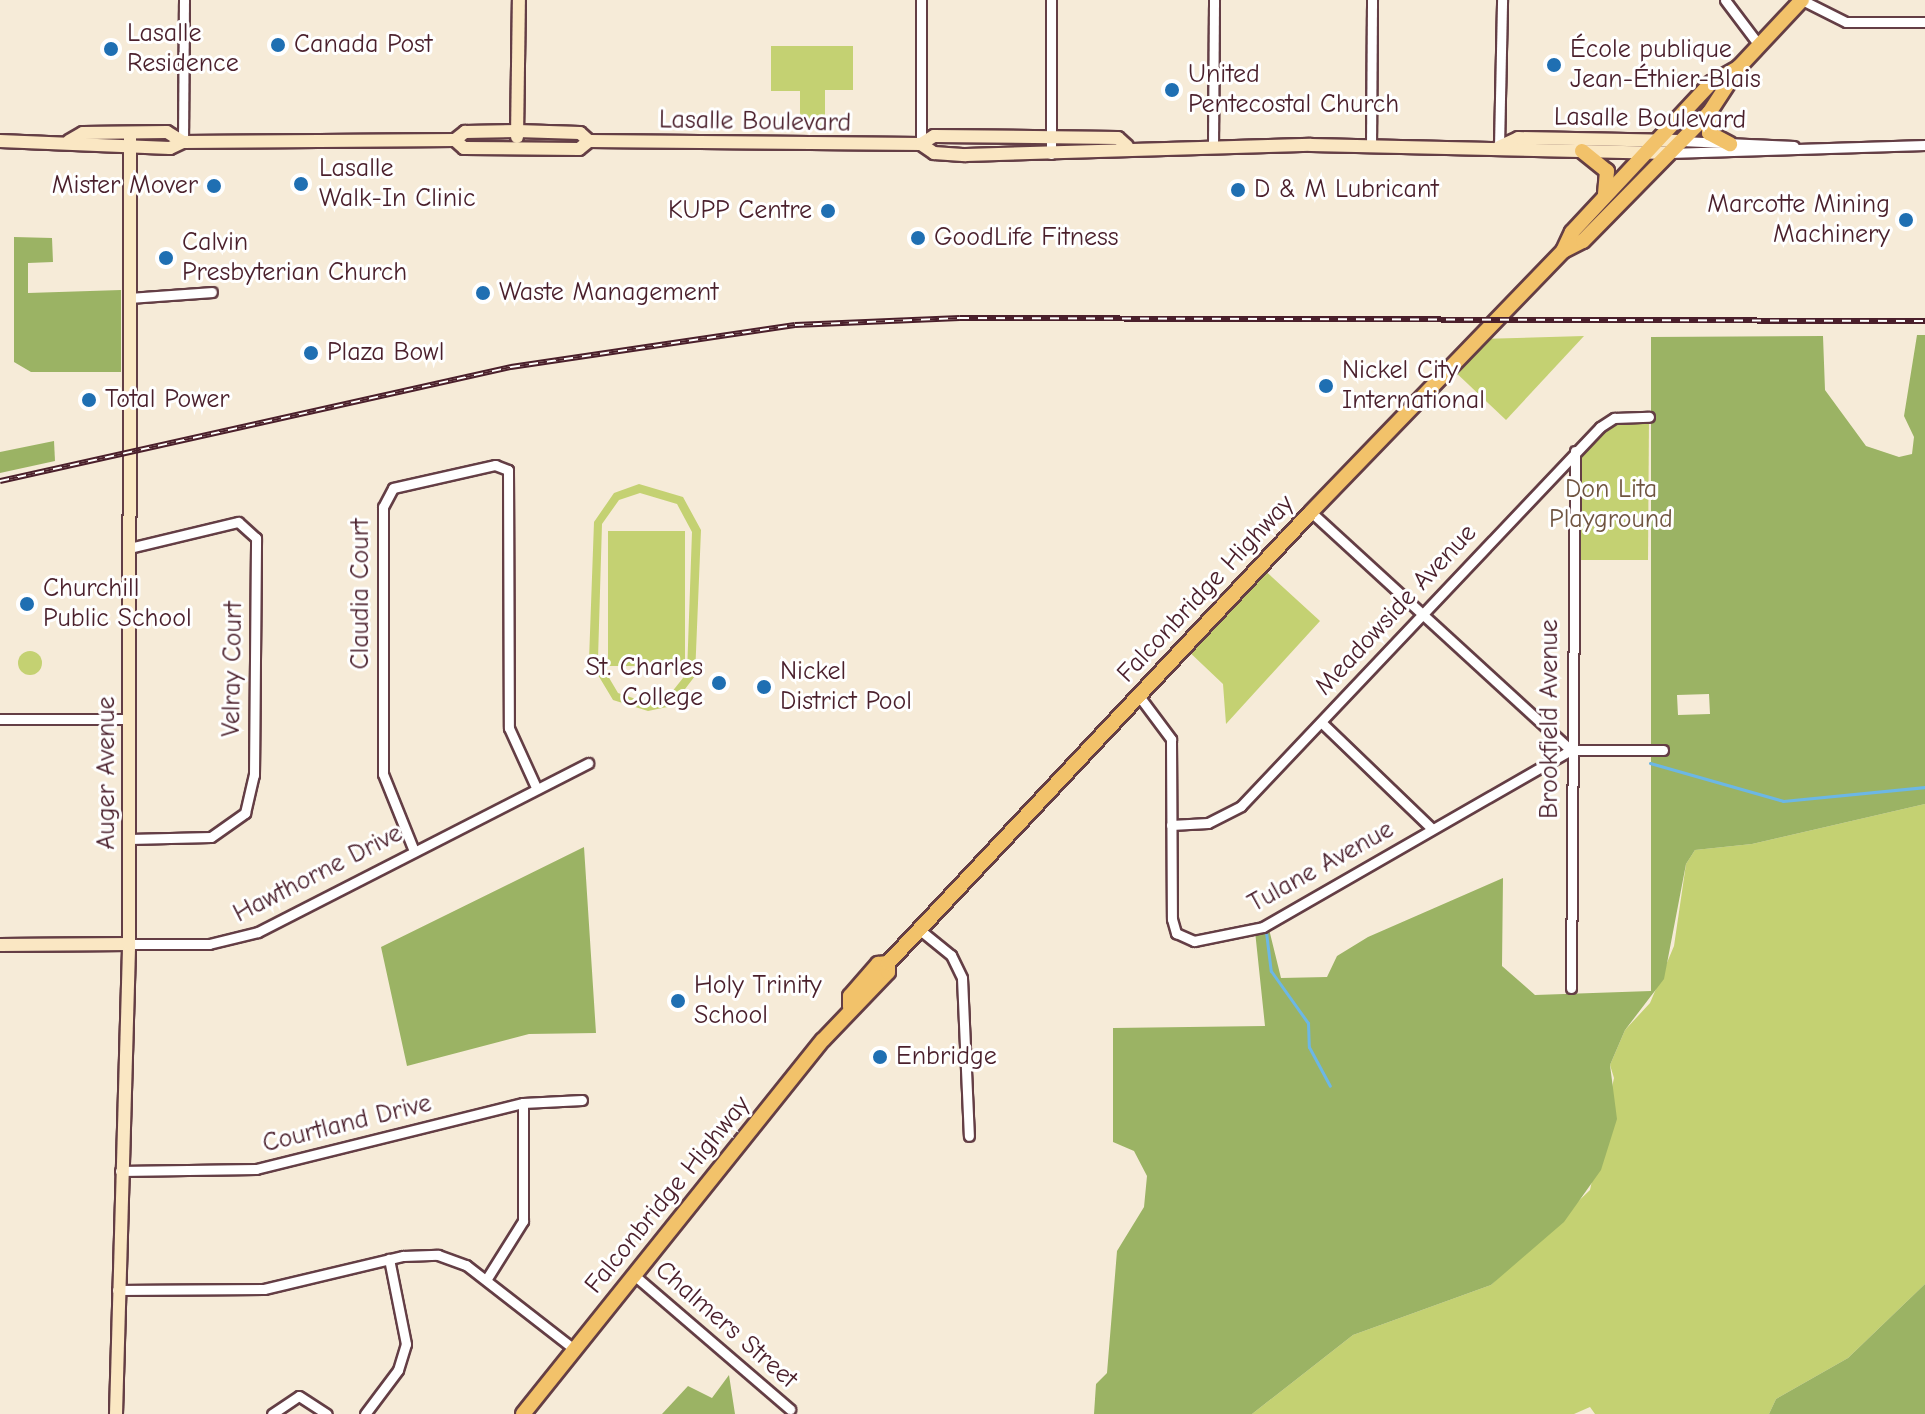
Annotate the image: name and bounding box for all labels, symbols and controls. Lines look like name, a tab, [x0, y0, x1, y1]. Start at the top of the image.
place label: Lasalle Residence	[127, 18, 239, 80]
place label: Canada Post	[294, 29, 432, 61]
place label: École publique Jean-Éthier-Blais	[1570, 34, 1761, 96]
marker: Canada Post	[269, 36, 287, 54]
marker: Lasalle Residence	[102, 40, 120, 58]
marker: École publique Jean-Éthier-Blais	[1545, 56, 1563, 74]
place label: United Pentecostal Church	[1188, 59, 1399, 120]
marker: United Pentecostal Church	[1163, 81, 1181, 99]
street label: Lasalle Boulevard	[1554, 102, 1746, 136]
street label: Lasalle Boulevard	[659, 105, 851, 139]
place label: Lasalle Walk-In Clinic	[319, 153, 476, 214]
place label: Mister Mover	[52, 170, 198, 202]
marker: Lasalle Walk-In Clinic	[290, 173, 312, 195]
place label: D & M Lubricant	[1254, 174, 1439, 206]
marker: Mister Mover	[205, 177, 223, 195]
marker: D & M Lubricant	[1229, 181, 1247, 199]
place label: Marcotte Mining Machinery	[1707, 189, 1890, 250]
place label: KUPP Centre	[668, 195, 812, 227]
marker: KUPP Centre	[819, 202, 837, 220]
marker: Marcotte Mining Machinery	[1897, 211, 1915, 229]
place label: GoodLife Fitness	[934, 222, 1119, 254]
place label: Calvin Presbyterian Church	[182, 227, 407, 288]
marker: GoodLife Fitness	[909, 229, 927, 247]
marker: Calvin Presbyterian Church	[157, 249, 175, 267]
place label: Waste Management	[499, 277, 719, 309]
marker: Waste Management	[474, 284, 492, 302]
place label: Plaza Bowl	[327, 337, 444, 369]
marker: Plaza Bowl	[302, 344, 320, 362]
place label: Nickel City International	[1342, 355, 1485, 416]
marker: Nickel City International	[1317, 377, 1335, 395]
place label: Total Power	[105, 384, 230, 416]
marker: Total Power	[80, 391, 98, 409]
park label: Don Lita Playground	[1549, 474, 1673, 536]
street label: Falconbridge Highway	[1111, 489, 1301, 689]
street label: Meadowside Avenue	[1309, 518, 1483, 702]
street label: Claudia Court	[345, 519, 377, 669]
place label: Churchill Public School	[43, 573, 192, 634]
marker: Churchill Public School	[18, 595, 36, 613]
street label: Velray Court	[216, 601, 250, 737]
street label: Brookfield Avenue	[1534, 619, 1566, 819]
place label: St. Charles College	[585, 652, 703, 714]
place label: Nickel District Pool	[780, 656, 912, 718]
marker: St. Charles College	[710, 674, 728, 692]
marker: Nickel District Pool	[755, 678, 773, 696]
street label: Auger Avenue	[91, 696, 123, 850]
street label: Tulane Avenue	[1243, 814, 1399, 920]
street label: Hawthorne Drive	[228, 818, 408, 930]
place label: Holy Trinity School	[694, 970, 822, 1032]
marker: Holy Trinity School	[669, 992, 687, 1010]
place label: Enbridge	[896, 1041, 997, 1073]
marker: Enbridge	[871, 1048, 889, 1066]
street label: Courtland Drive	[259, 1088, 435, 1160]
street label: Falconbridge Highway	[579, 1090, 757, 1300]
street label: Chalmers Street	[648, 1255, 804, 1395]

